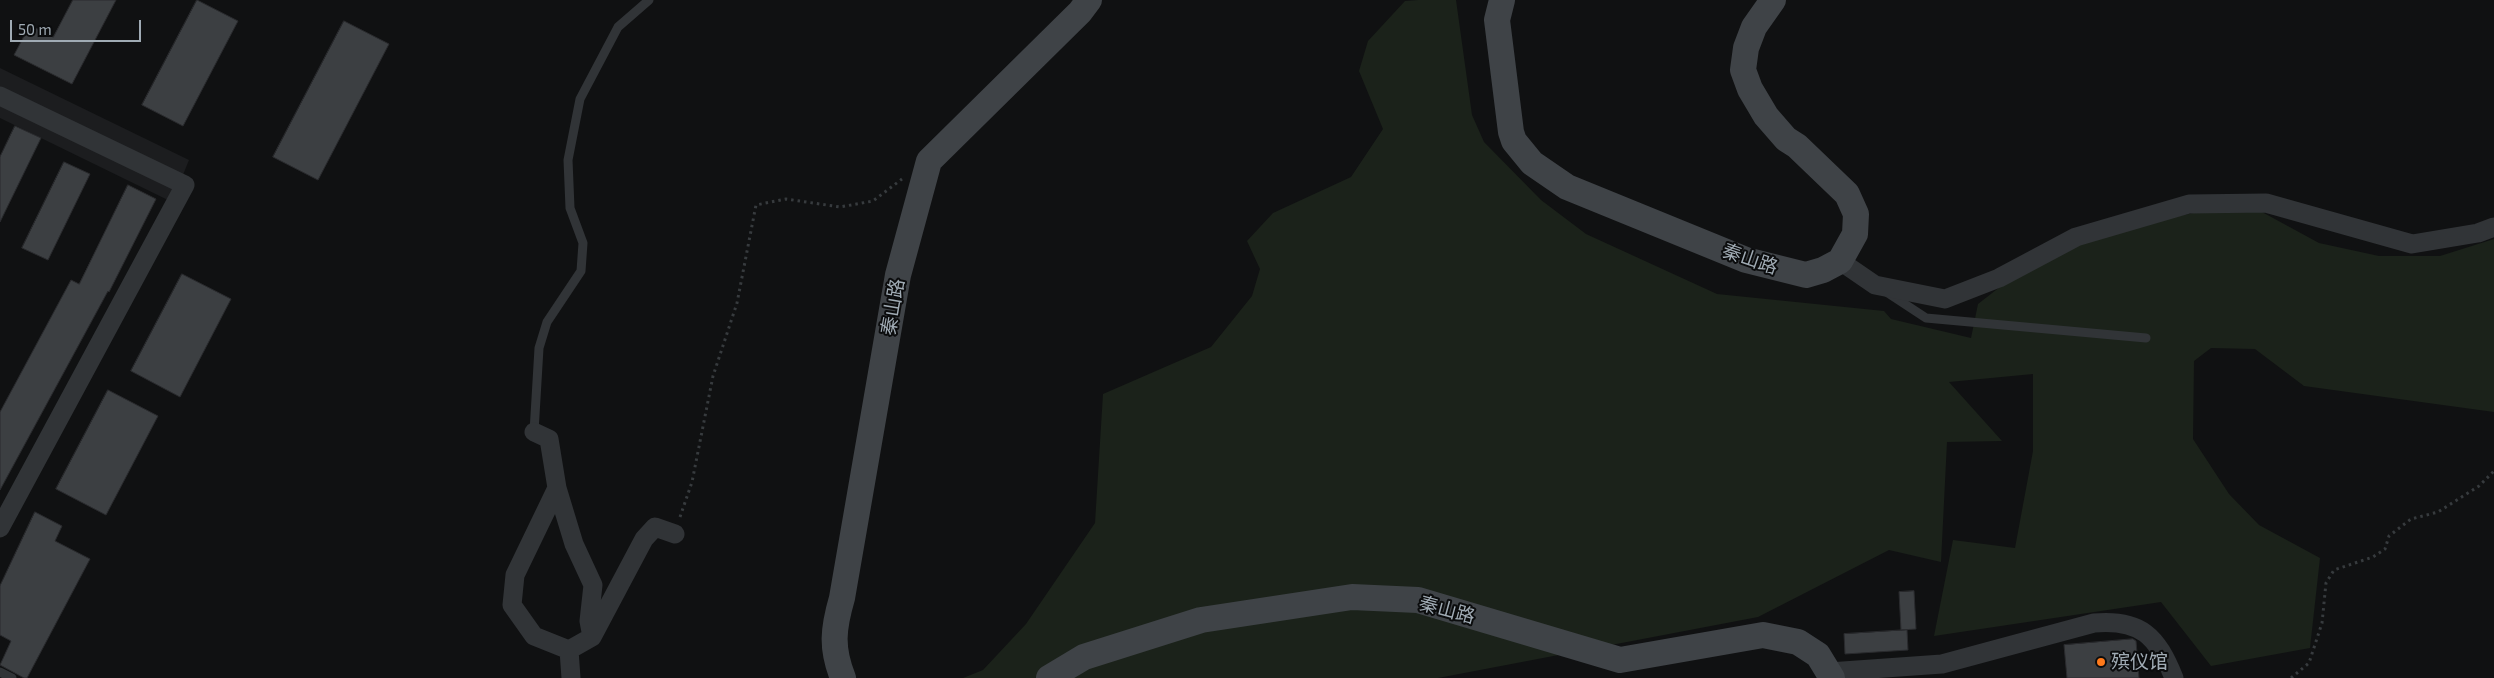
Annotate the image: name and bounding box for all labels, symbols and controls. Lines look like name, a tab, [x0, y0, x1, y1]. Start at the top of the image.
scale bar	[12, 10, 144, 42]
text: 50 m	[18, 20, 52, 38]
street label: 秦山路	[1719, 239, 1781, 279]
street label: 秦山路	[877, 277, 909, 337]
street label: 秦山路	[1417, 592, 1477, 628]
place label: 殡仪馆	[2111, 651, 2168, 673]
marker: 殡仪馆	[2095, 656, 2107, 668]

